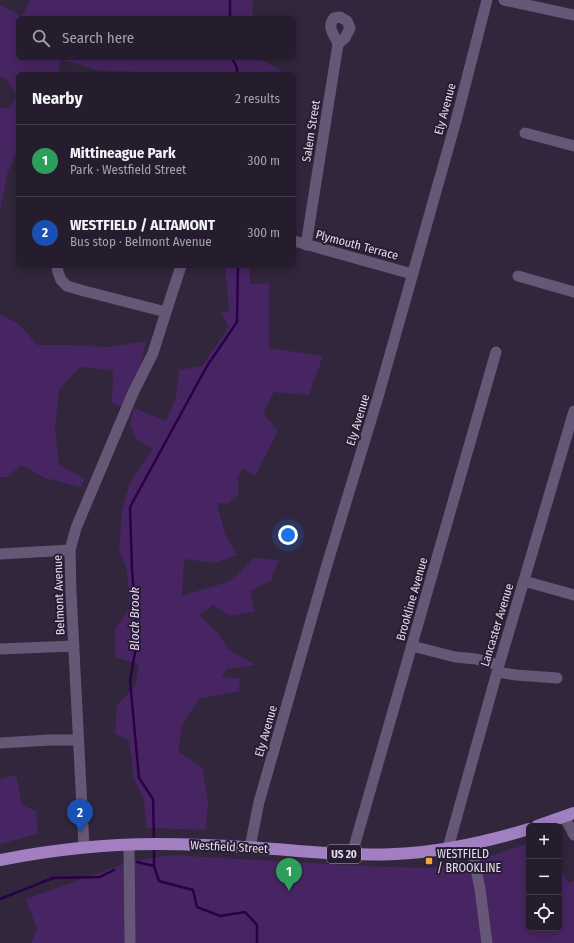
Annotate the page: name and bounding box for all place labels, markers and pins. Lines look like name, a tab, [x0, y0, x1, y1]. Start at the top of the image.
pin: 2	[67, 799, 93, 832]
place label: WESTFIELD / BROOKLINE	[437, 847, 502, 875]
marker: WESTFIELD / BROOKLINE	[424, 856, 434, 866]
pin: 1	[276, 858, 302, 891]

